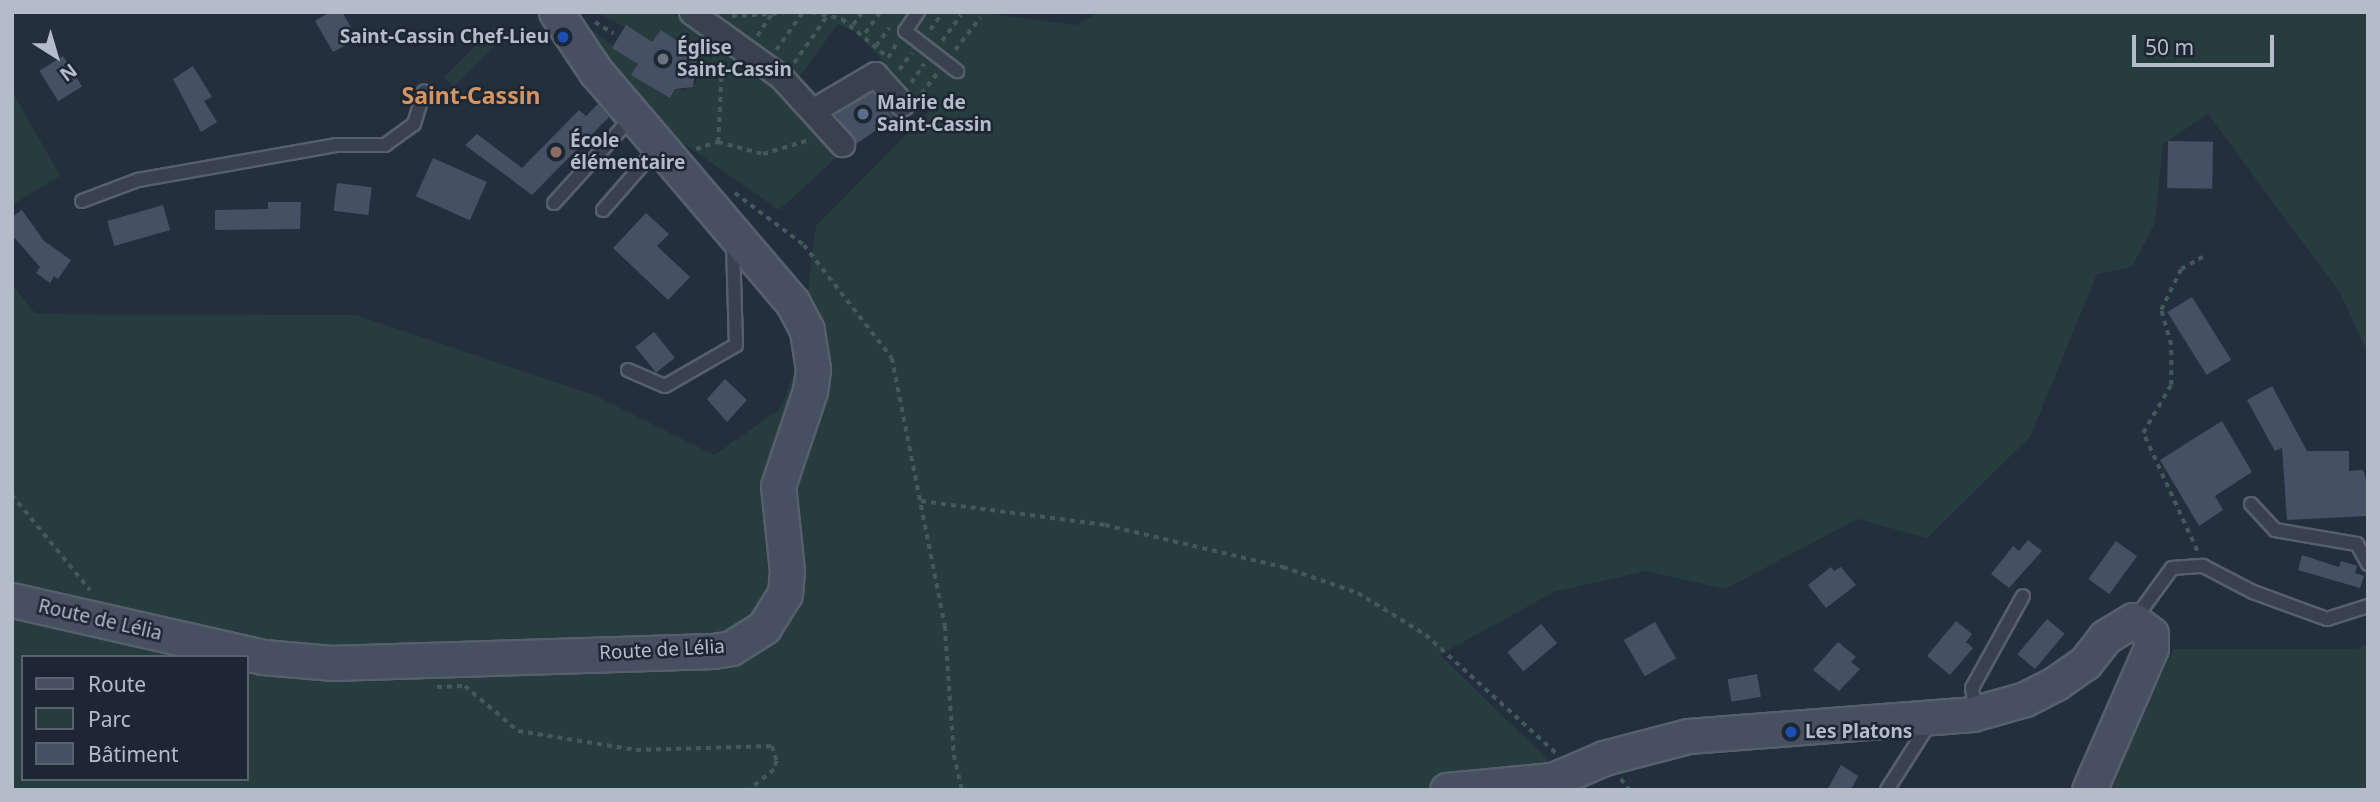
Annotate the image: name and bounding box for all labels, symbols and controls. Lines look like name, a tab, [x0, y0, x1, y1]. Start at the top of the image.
north arrow	[21, 21, 91, 91]
scale bar	[2135, 21, 2277, 65]
place label: Saint-Cassin Chef-Lieu	[340, 26, 549, 48]
marker: Saint-Cassin Chef-Lieu	[555, 29, 571, 45]
text: 50 m	[2145, 33, 2194, 61]
place label: Église Saint-Cassin	[677, 37, 792, 81]
marker: Église Saint-Cassin	[655, 51, 671, 67]
text: N	[55, 58, 83, 88]
district label: Saint-Cassin	[401, 81, 541, 109]
place label: Mairie de Saint-Cassin	[877, 92, 992, 136]
marker: Mairie de Saint-Cassin	[855, 106, 871, 122]
place label: École élémentaire	[570, 130, 685, 174]
marker: École élémentaire	[548, 144, 564, 160]
street label: Route de Lélia	[36, 595, 164, 645]
street label: Route de Lélia	[598, 635, 726, 665]
legend	[21, 655, 248, 781]
text: Route	[88, 670, 146, 698]
text: Parc	[88, 705, 131, 733]
place label: Les Platons	[1805, 721, 1912, 743]
marker: Les Platons	[1783, 724, 1799, 740]
text: Bâtiment	[88, 740, 178, 768]

